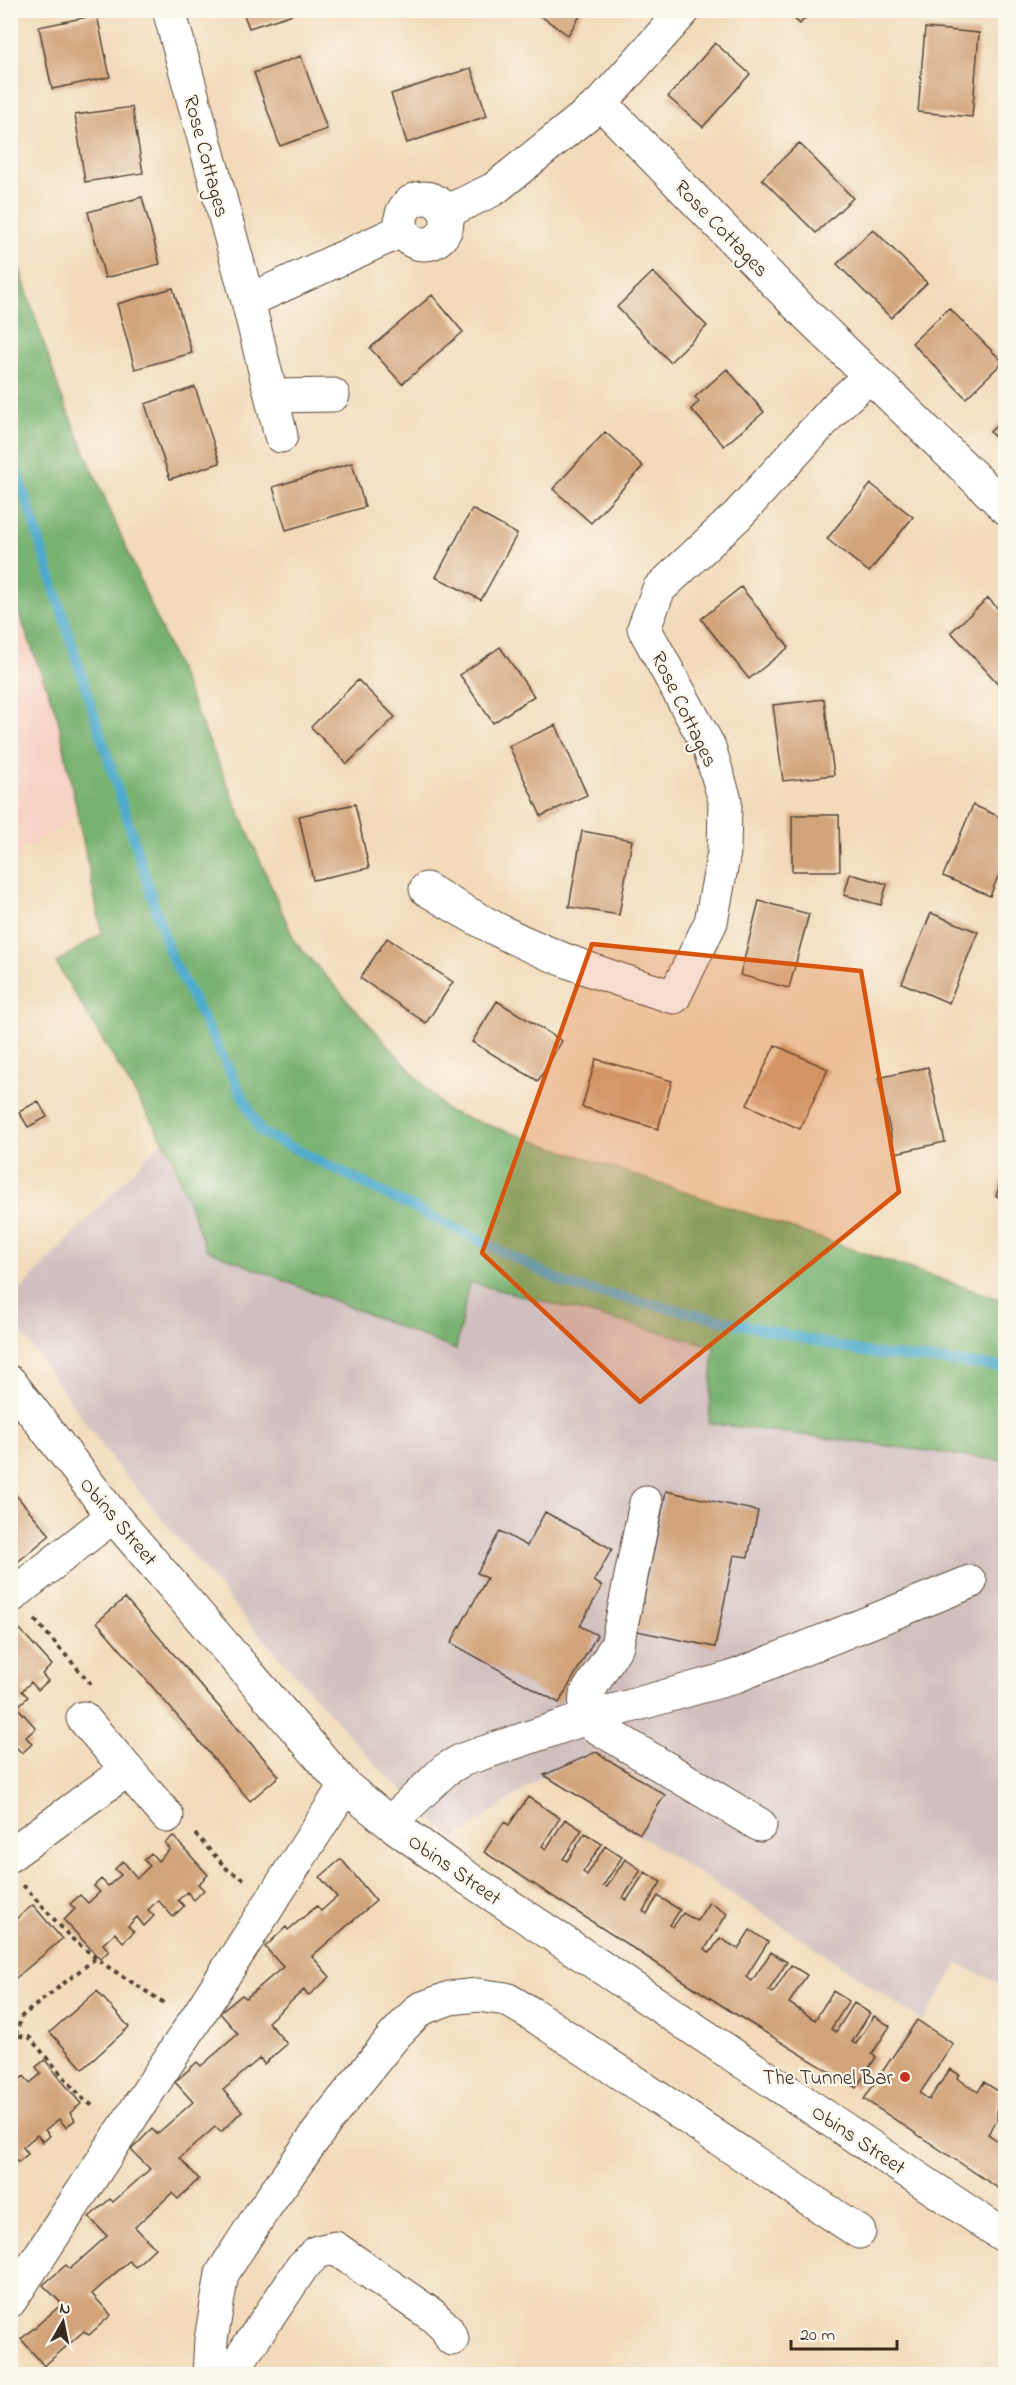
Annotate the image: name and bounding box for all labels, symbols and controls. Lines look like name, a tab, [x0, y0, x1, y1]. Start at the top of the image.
street label: Rose Cottages	[172, 92, 236, 221]
street label: Rose Cottages	[665, 174, 775, 286]
street label: Rose Cottages	[640, 647, 724, 774]
street label: Obins Street	[71, 1471, 164, 1573]
street label: Obins Street	[401, 1827, 507, 1914]
place label: The Tunnel Bar	[763, 2064, 893, 2094]
marker: The Tunnel Bar	[898, 2070, 912, 2084]
street label: Obins Street	[805, 2098, 911, 2183]
north arrow	[33, 2292, 93, 2352]
text: N	[58, 2296, 72, 2322]
scale bar	[791, 2313, 898, 2351]
text: 20 m	[800, 2323, 835, 2349]

